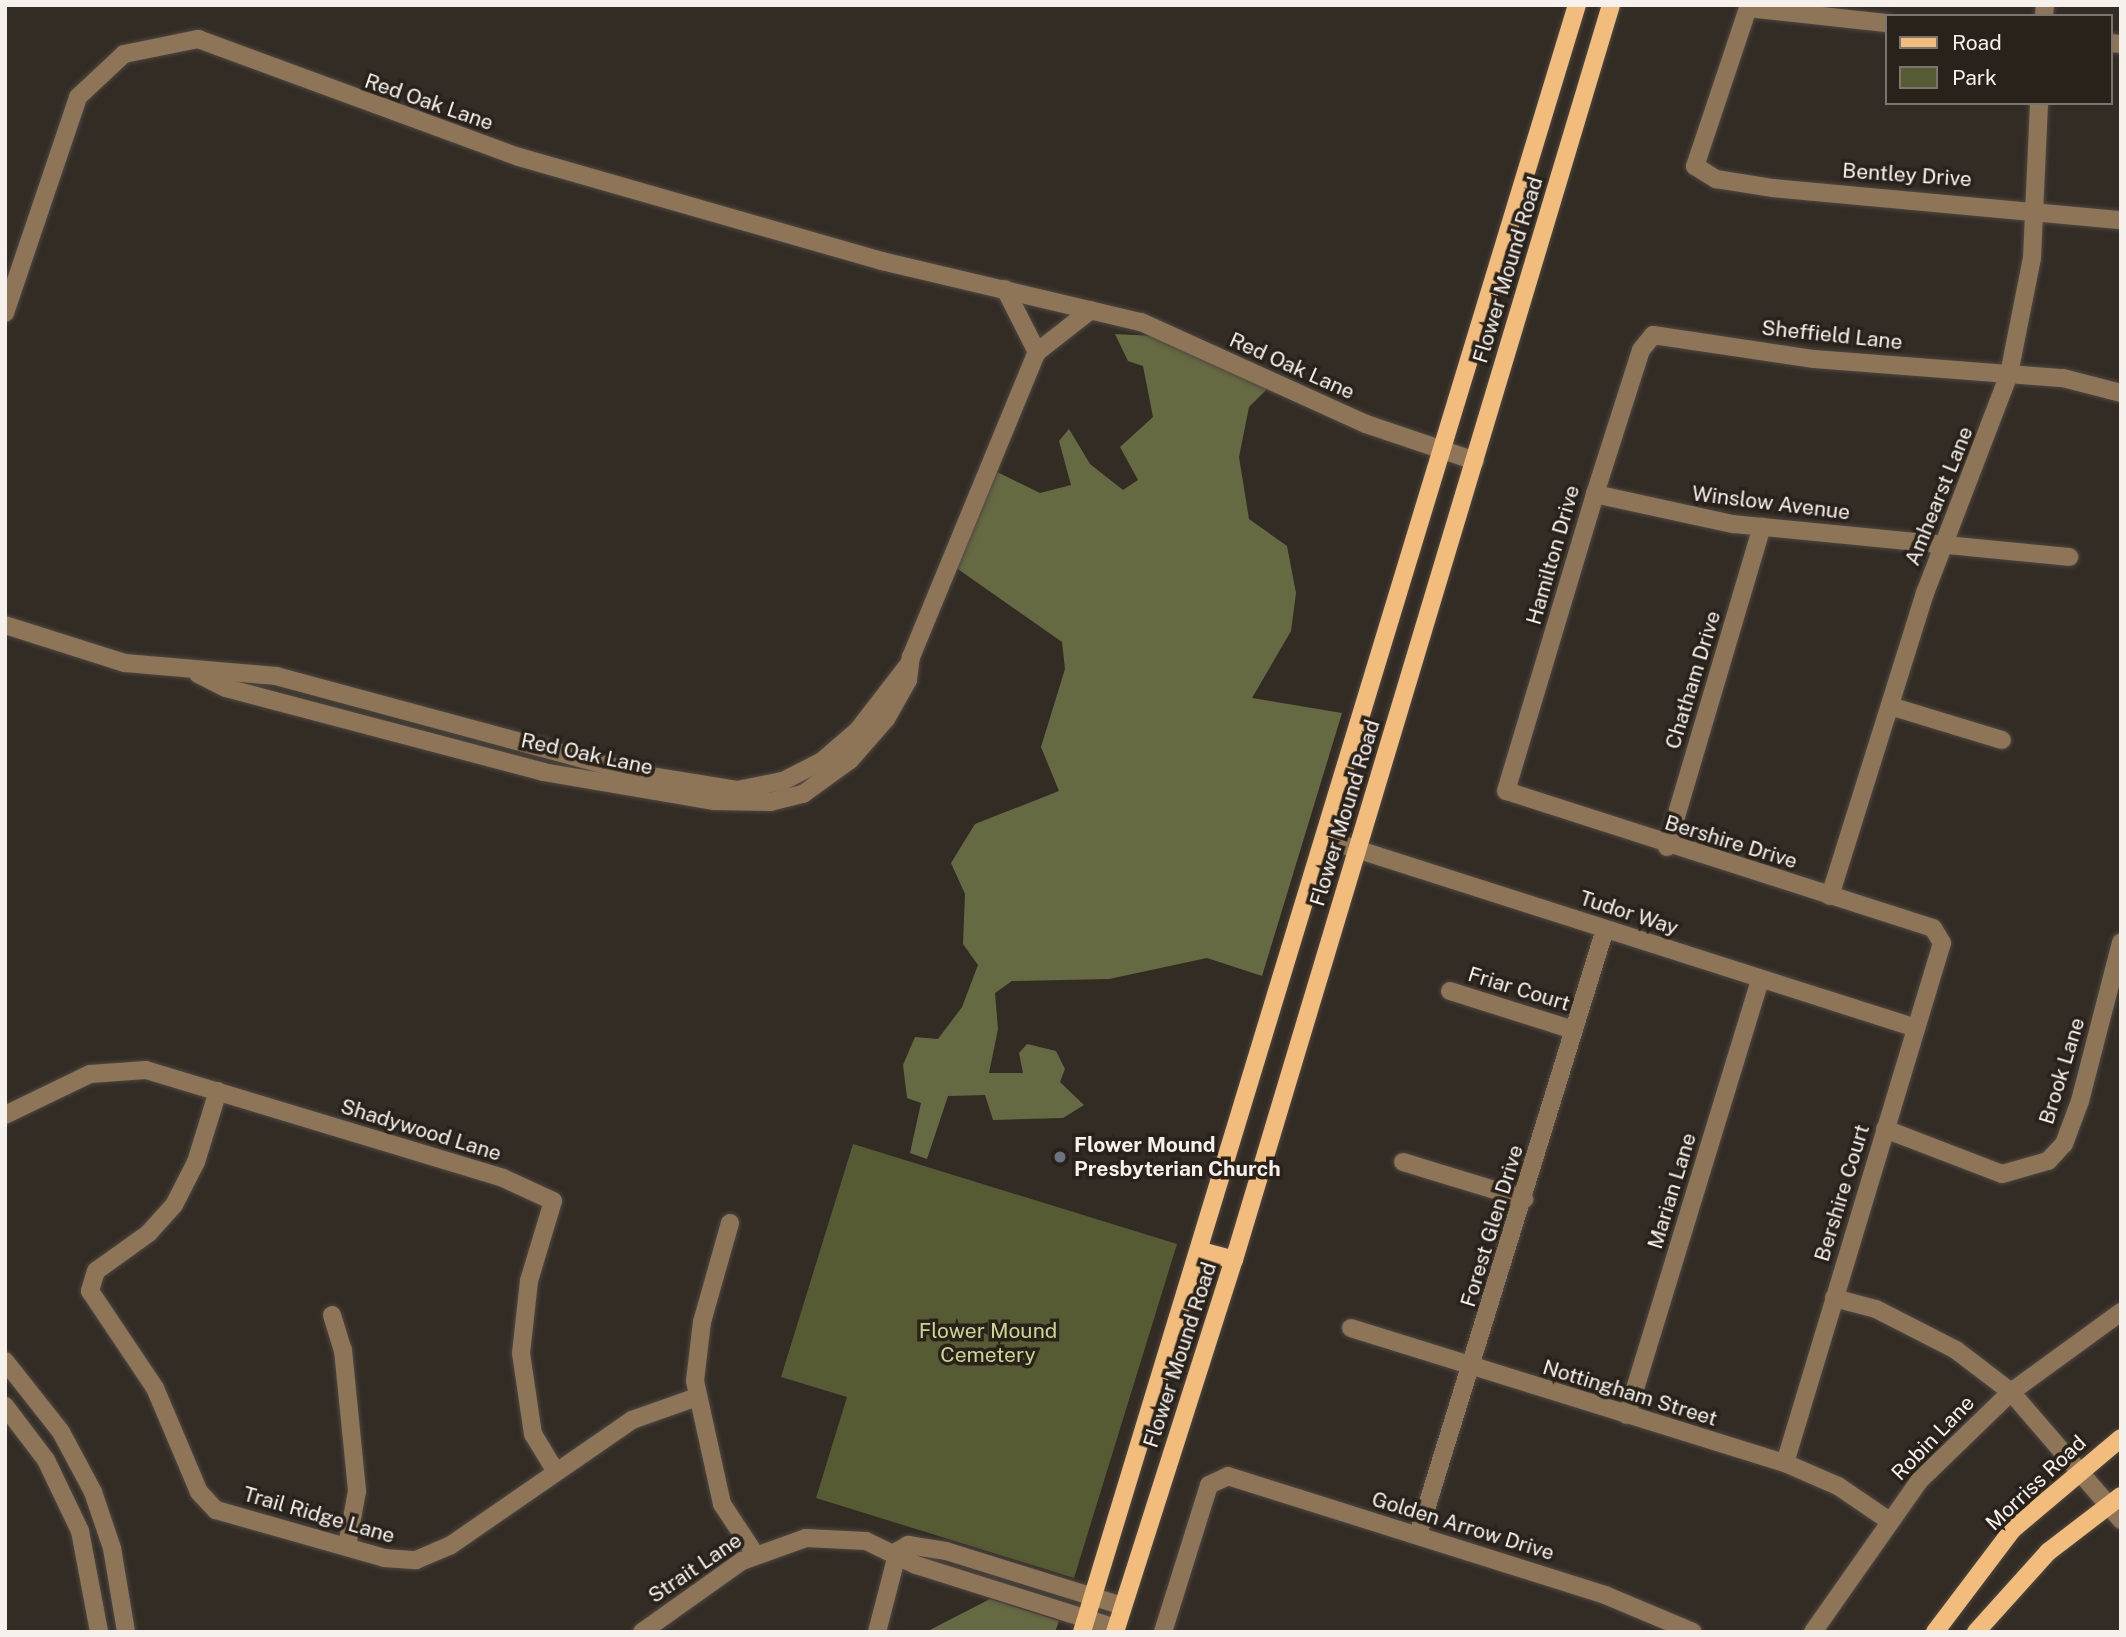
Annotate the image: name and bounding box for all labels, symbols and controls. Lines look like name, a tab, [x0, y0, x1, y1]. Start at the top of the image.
legend	[1884, 14, 2112, 105]
text: Road	[1952, 30, 2002, 55]
text: Park	[1952, 65, 1997, 90]
street label: Red Oak Lane	[361, 68, 497, 136]
street label: Bentley Drive	[1841, 158, 1973, 192]
street label: Flower Mound Road	[1468, 174, 1548, 366]
street label: Sheffield Lane	[1760, 315, 1904, 355]
street label: Red Oak Lane	[1225, 327, 1359, 405]
street label: Amhearst Lane	[1900, 423, 1978, 569]
street label: Winslow Avenue	[1690, 481, 1852, 525]
street label: Hamilton Drive	[1521, 482, 1585, 628]
street label: Chatham Drive	[1660, 608, 1726, 752]
street label: Flower Mound Road	[1305, 717, 1385, 909]
street label: Red Oak Lane	[519, 728, 655, 780]
street label: Bershire Drive	[1662, 810, 1800, 874]
street label: Tudor Way	[1576, 885, 1682, 941]
street label: Friar Court	[1465, 962, 1573, 1016]
street label: Brook Lane	[2034, 1015, 2090, 1127]
street label: Shadywood Lane	[338, 1094, 504, 1166]
street label: Bershire Court	[1809, 1121, 1875, 1265]
street label: Marian Lane	[1642, 1130, 1702, 1252]
place label: Flower Mound Presbyterian Church	[1074, 1132, 1281, 1182]
street label: Forest Glen Drive	[1455, 1142, 1529, 1310]
marker: Flower Mound Presbyterian Church	[1052, 1149, 1068, 1165]
street label: Flower Mound Road	[1138, 1259, 1222, 1451]
park label: Flower Mound Cemetery	[919, 1318, 1057, 1368]
street label: Nottingham Street	[1540, 1354, 1720, 1432]
street label: Robin Lane	[1886, 1390, 1980, 1486]
street label: Morriss Road	[1981, 1430, 2091, 1536]
street label: Trail Ridge Lane	[240, 1481, 398, 1549]
street label: Golden Arrow Drive	[1369, 1486, 1557, 1566]
street label: Strait Lane	[644, 1528, 746, 1608]

